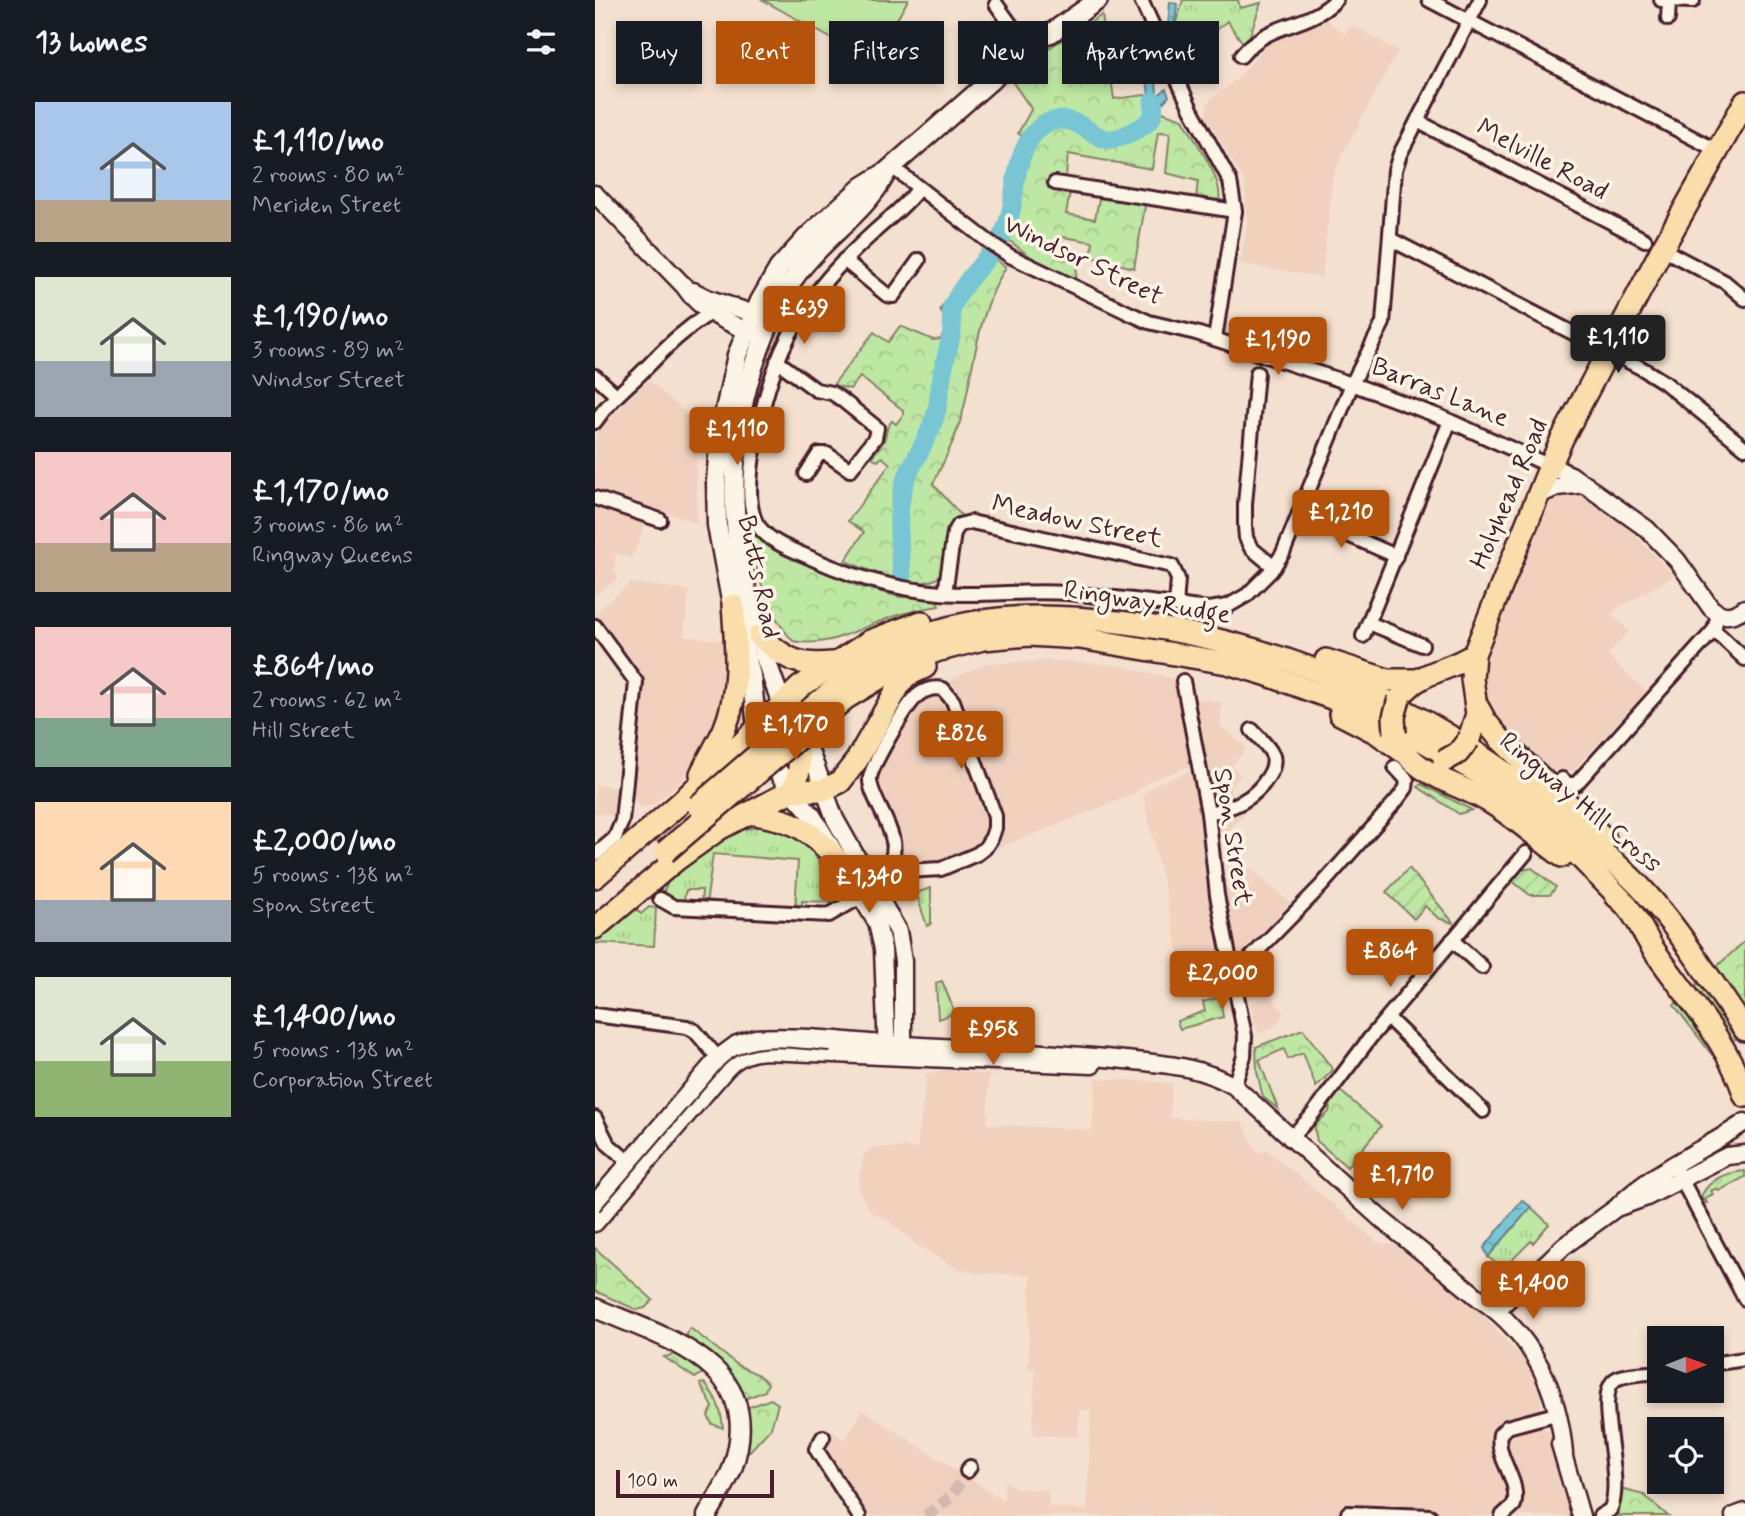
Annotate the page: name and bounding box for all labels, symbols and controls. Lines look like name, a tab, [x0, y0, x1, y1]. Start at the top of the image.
chip: Buy	[616, 21, 702, 84]
chip: Rent	[716, 21, 815, 84]
chip: Filters	[829, 21, 944, 84]
chip: New	[958, 21, 1048, 84]
chip: Apartment	[1062, 21, 1219, 84]
text: 13 homes	[35, 23, 148, 62]
icon: filters	[522, 23, 560, 61]
street label: Melville Road	[1470, 111, 1614, 209]
text: £1,110/mo	[252, 122, 384, 161]
icon: home	[91, 130, 175, 214]
text: 2 rooms · 80 m²	[252, 161, 405, 191]
text: Meriden Street	[252, 191, 401, 221]
street label: Windsor Street	[998, 208, 1168, 314]
pin: £639	[763, 286, 845, 346]
text: £639	[779, 294, 829, 324]
text: £1,190/mo	[252, 297, 388, 336]
icon: home	[91, 305, 175, 389]
pin: £1,110	[1561, 316, 1675, 375]
pin: £1,190	[1221, 318, 1335, 377]
text: £1,110	[1586, 323, 1650, 353]
text: £1,190	[1245, 325, 1311, 355]
text: 3 rooms · 89 m²	[252, 336, 404, 366]
street label: Barras Lane	[1366, 350, 1514, 436]
text: Windsor Street	[252, 366, 405, 396]
pin: £1,110	[680, 407, 794, 467]
street label: Holyhead Road	[1463, 414, 1557, 574]
text: £1,110	[705, 415, 769, 445]
text: £1,170/mo	[252, 472, 389, 511]
icon: home	[91, 480, 175, 564]
street label: Meadow Street	[989, 487, 1165, 557]
pin: £1,210	[1284, 490, 1398, 550]
text: £1,210	[1308, 498, 1374, 528]
text: 3 rooms · 86 m²	[252, 511, 403, 541]
street label: Butts Road	[728, 513, 788, 641]
text: Ringway Queens	[252, 541, 413, 571]
street label: Ringway Rudge	[1061, 573, 1233, 636]
text: £864/mo	[252, 647, 374, 686]
icon: home	[91, 655, 175, 739]
text: 2 rooms · 62 m²	[252, 686, 403, 716]
pin: £1,170	[738, 702, 852, 762]
text: £1,170	[762, 710, 829, 740]
pin: £826	[920, 712, 1002, 771]
text: Hill Street	[252, 716, 355, 746]
text: £826	[935, 719, 987, 749]
street label: Ringway Hill Cross	[1490, 725, 1669, 883]
street label: Spon Street	[1204, 766, 1260, 908]
text: £2,000/mo	[252, 822, 396, 861]
icon: home	[91, 830, 175, 914]
pin: £1,340	[812, 856, 926, 915]
text: 5 rooms · 138 m²	[252, 861, 414, 891]
text: £1,340	[835, 863, 903, 893]
text: Spon Street	[252, 891, 375, 921]
pin: £864	[1349, 930, 1431, 989]
text: £864	[1362, 937, 1418, 967]
pin: £2,000	[1165, 951, 1279, 1011]
text: £2,000	[1186, 959, 1258, 989]
text: £1,400/mo	[252, 997, 396, 1036]
icon: home	[91, 1005, 175, 1089]
pin: £958	[952, 1007, 1034, 1067]
text: £958	[967, 1015, 1019, 1045]
text: 5 rooms · 138 m²	[252, 1036, 414, 1066]
text: Corporation Street	[252, 1066, 433, 1096]
pin: £1,710	[1345, 1152, 1459, 1212]
text: £1,710	[1370, 1160, 1434, 1190]
pin: £1,400	[1476, 1262, 1590, 1321]
text: £1,400	[1497, 1269, 1569, 1299]
north arrow	[1647, 1326, 1724, 1404]
map controls	[1647, 1326, 1724, 1494]
button: locate	[1647, 1417, 1724, 1494]
scale bar	[616, 1467, 773, 1499]
text: 100 m	[627, 1469, 678, 1494]

